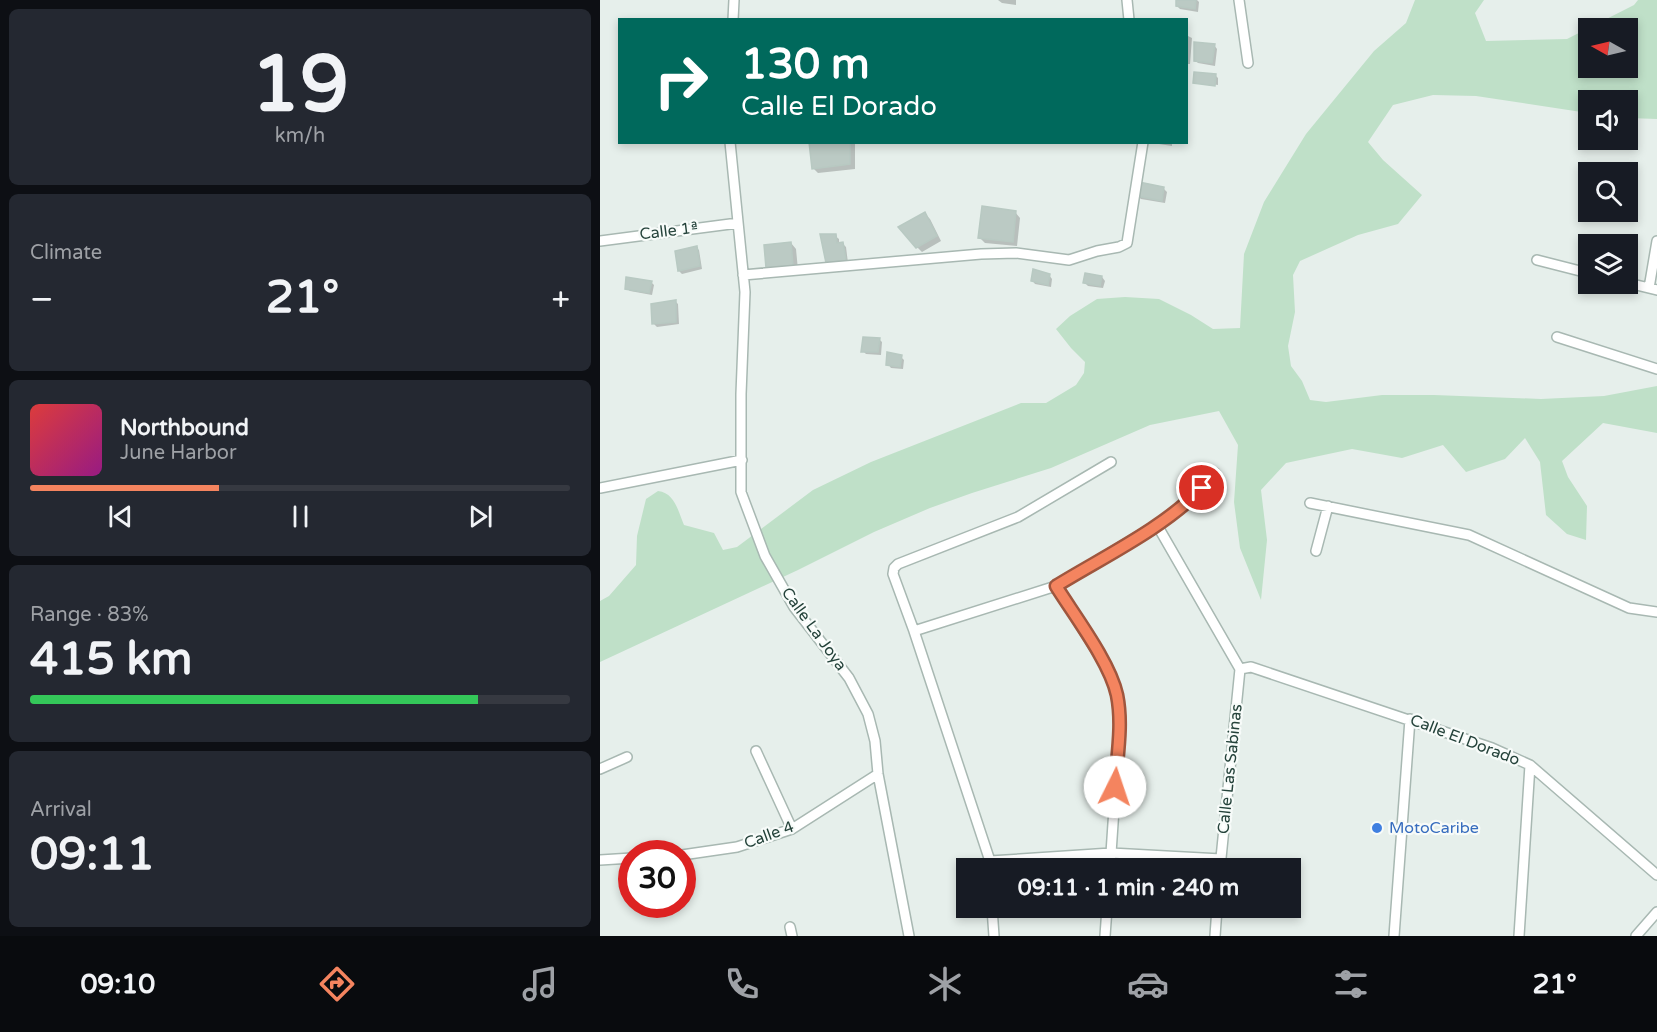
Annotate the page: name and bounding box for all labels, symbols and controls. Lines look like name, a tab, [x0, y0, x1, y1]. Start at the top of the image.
north arrow	[1578, 18, 1638, 78]
map controls	[1578, 18, 1638, 294]
text: 19	[251, 38, 349, 132]
text: 130 m	[741, 39, 870, 90]
icon: right	[642, 42, 720, 120]
text: Calle El Dorado	[741, 90, 937, 123]
button: sound	[1578, 90, 1638, 150]
text: km/h	[275, 124, 325, 148]
button: search	[1578, 162, 1638, 222]
street label: Calle 1ª	[638, 217, 700, 245]
button: layers	[1578, 234, 1638, 294]
text: Climate	[30, 241, 102, 265]
text: 21°	[266, 271, 339, 325]
text: −	[30, 280, 54, 319]
text: +	[551, 280, 570, 319]
text: Northbound	[120, 415, 249, 441]
text: June Harbor	[120, 441, 237, 465]
pin	[1176, 462, 1227, 513]
icon: arrive	[1185, 471, 1218, 504]
icon: previous	[104, 500, 137, 533]
icon: pause	[284, 500, 317, 533]
icon: next	[464, 500, 497, 533]
street label: Calle La Joya	[777, 583, 851, 675]
text: Range · 83%	[30, 603, 149, 627]
text: 415 km	[30, 633, 192, 687]
street label: Calle Las Sabinas	[1213, 703, 1247, 835]
street label: Calle El Dorado	[1407, 710, 1523, 770]
position arrow	[1083, 755, 1147, 819]
text: Arrival	[30, 798, 92, 822]
street label: Calle 4	[741, 817, 797, 853]
place label: MotoCaribe	[1389, 818, 1479, 838]
marker: MotoCaribe	[1370, 821, 1384, 835]
text: 09:11	[30, 828, 155, 882]
speed limit sign: 30	[618, 840, 696, 918]
text: 09:11 · 1 min · 240 m	[1018, 875, 1239, 901]
icon: directions	[316, 963, 358, 1005]
icon: music	[519, 963, 561, 1005]
icon: phone	[721, 963, 763, 1005]
icon: climate	[924, 963, 966, 1005]
icon: car	[1127, 963, 1169, 1005]
icon: filters	[1330, 963, 1372, 1005]
text: 09:10	[80, 968, 155, 1001]
text: 21°	[1532, 968, 1577, 1001]

